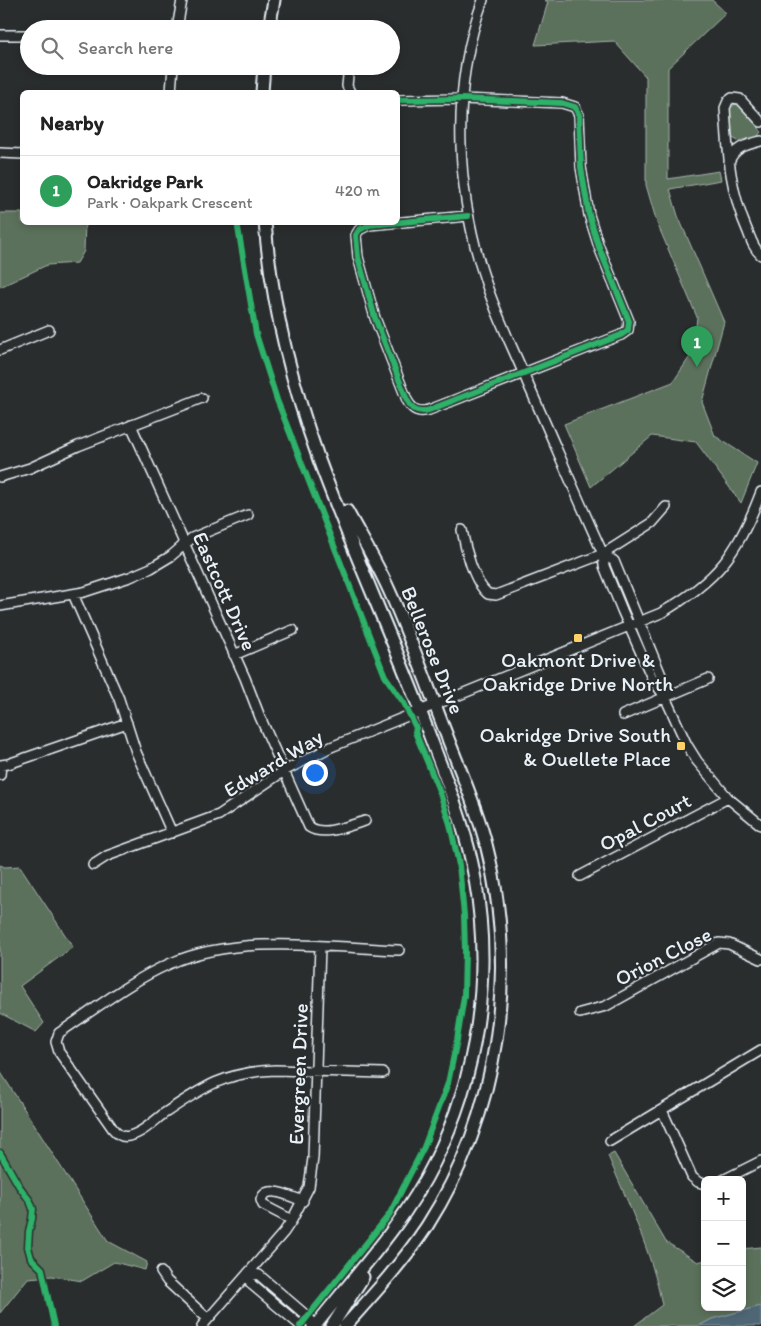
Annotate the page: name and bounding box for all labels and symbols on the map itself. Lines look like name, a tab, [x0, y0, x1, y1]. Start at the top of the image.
pin: 1	[681, 326, 713, 367]
street label: Eastcott Drive	[188, 528, 262, 654]
street label: Bellerose Drive	[396, 582, 470, 718]
marker: Oakmont Drive & Oakridge Drive North	[572, 632, 584, 644]
place label: Oakmont Drive & Oakridge Drive North	[483, 647, 674, 696]
place label: Oakridge Drive South & Ouellete Place	[480, 722, 671, 771]
street label: Edward Way	[219, 724, 327, 802]
marker: Oakridge Drive South & Ouellete Place	[675, 740, 687, 752]
your location	[302, 760, 328, 786]
street label: Opal Court	[595, 787, 695, 857]
street label: Orion Close	[611, 921, 715, 991]
street label: Evergreen Drive	[283, 1003, 313, 1145]

